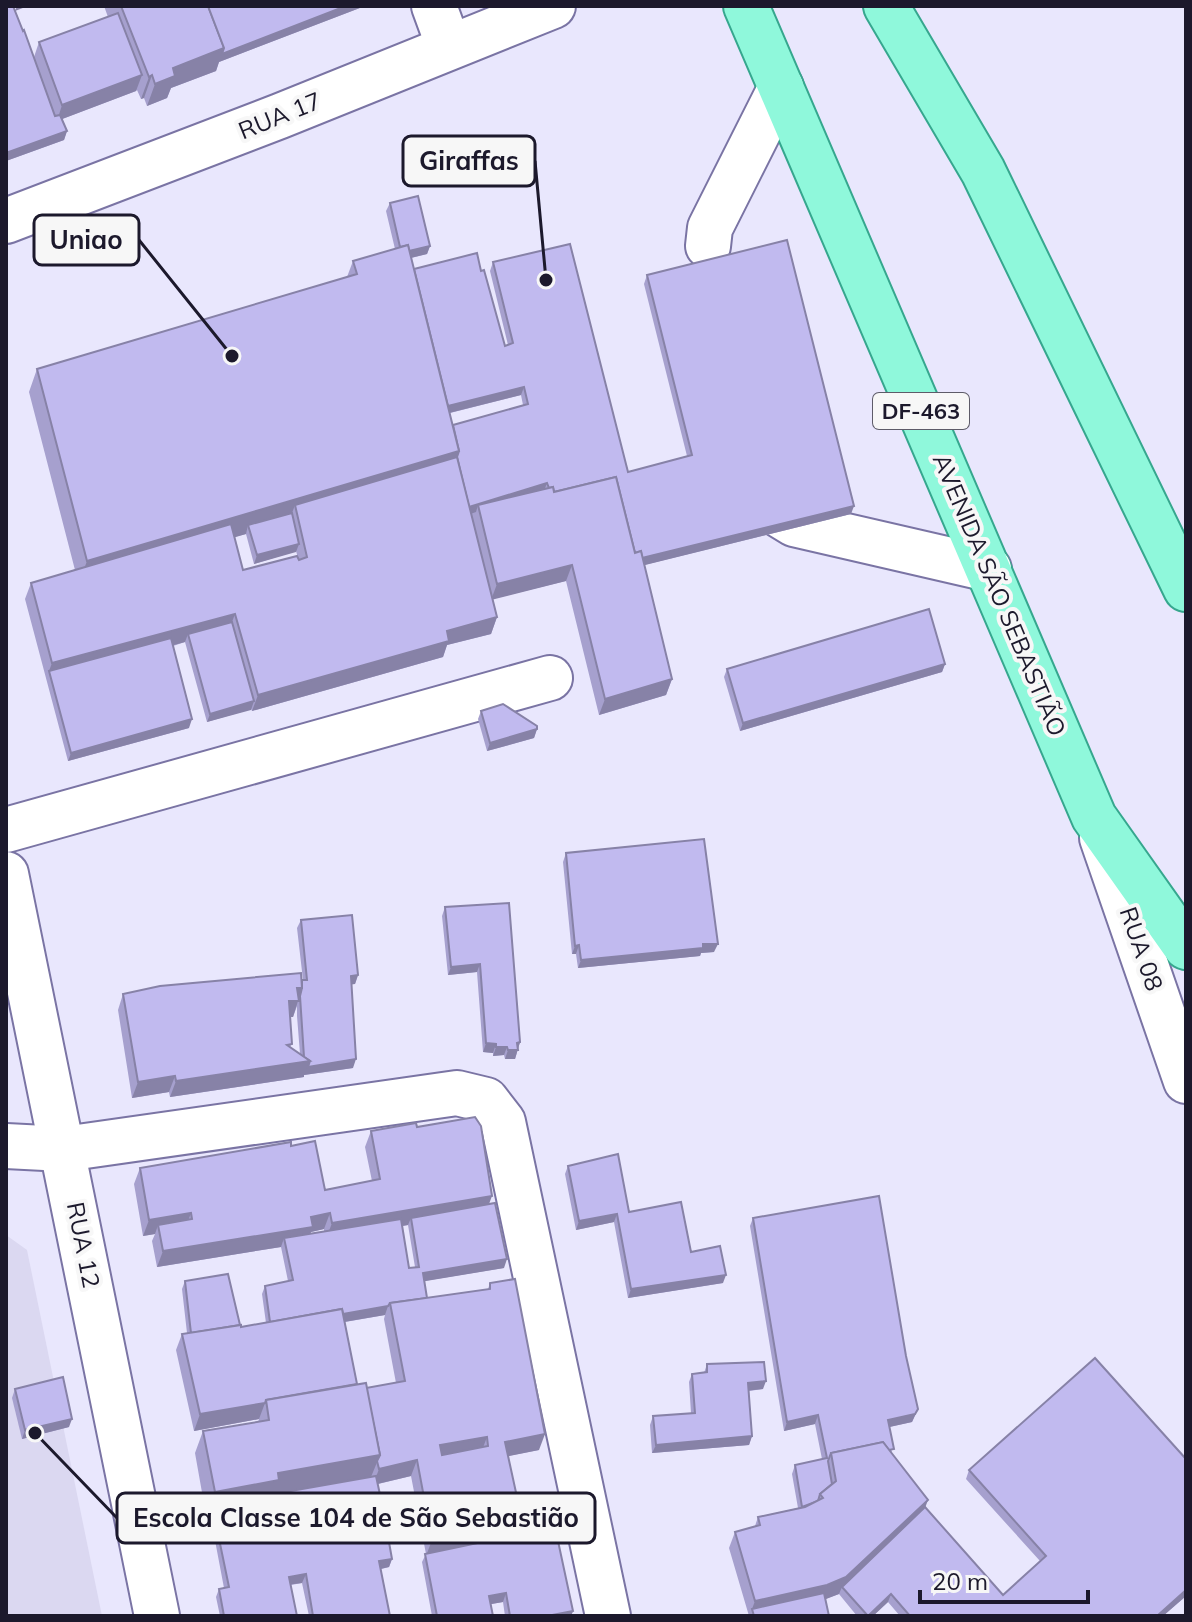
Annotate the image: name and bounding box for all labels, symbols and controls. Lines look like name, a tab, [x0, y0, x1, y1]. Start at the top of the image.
street label: RUA 17	[234, 85, 325, 145]
callout: Giraffas	[403, 136, 535, 186]
text: Giraffas	[419, 144, 519, 177]
callout: Uniao	[34, 215, 139, 265]
text: Uniao	[49, 223, 123, 256]
road number: DF-463	[873, 393, 969, 429]
street label: AVENIDA SÃO SEBASTIÃO	[927, 449, 1073, 740]
street label: RUA 08	[1114, 903, 1170, 995]
street label: RUA 12	[61, 1199, 107, 1290]
callout: Escola Classe 104 de São Sebastião	[117, 1493, 595, 1543]
text: Escola Classe 104 de São Sebastião	[133, 1501, 579, 1534]
scale bar	[920, 1554, 1088, 1604]
text: 20 m	[932, 1566, 988, 1596]

